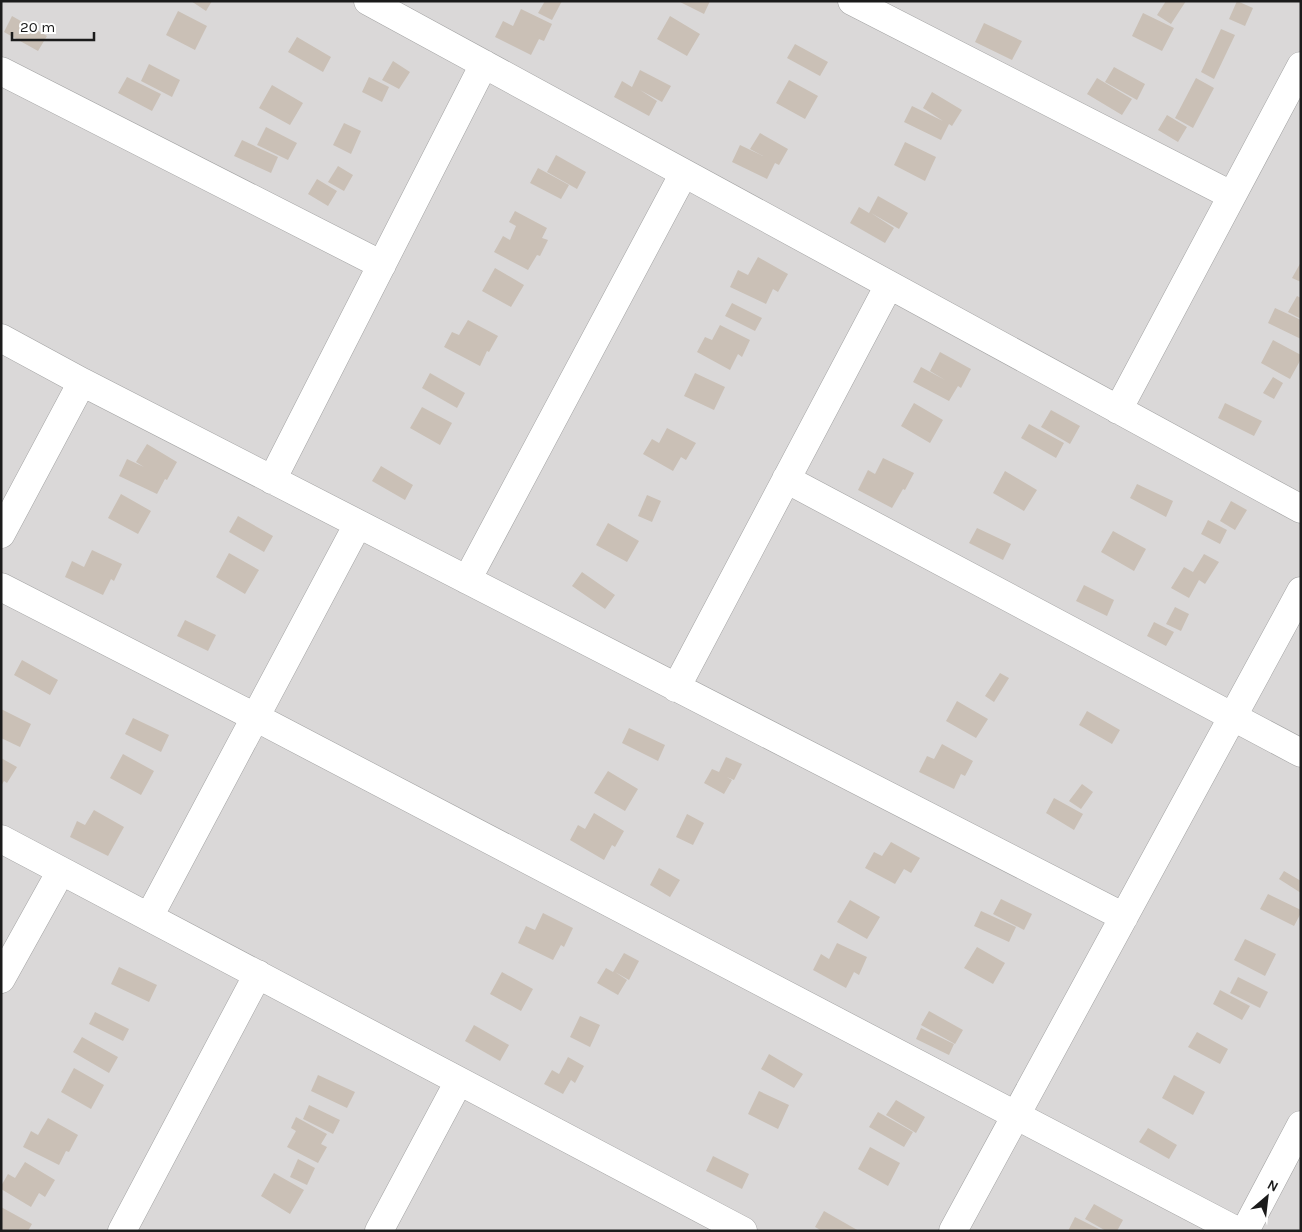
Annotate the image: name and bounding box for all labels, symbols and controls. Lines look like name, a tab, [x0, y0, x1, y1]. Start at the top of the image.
scale bar	[12, 10, 95, 42]
text: 20 m	[20, 18, 55, 36]
north arrow	[1242, 1172, 1292, 1222]
text: N	[1264, 1176, 1281, 1196]

